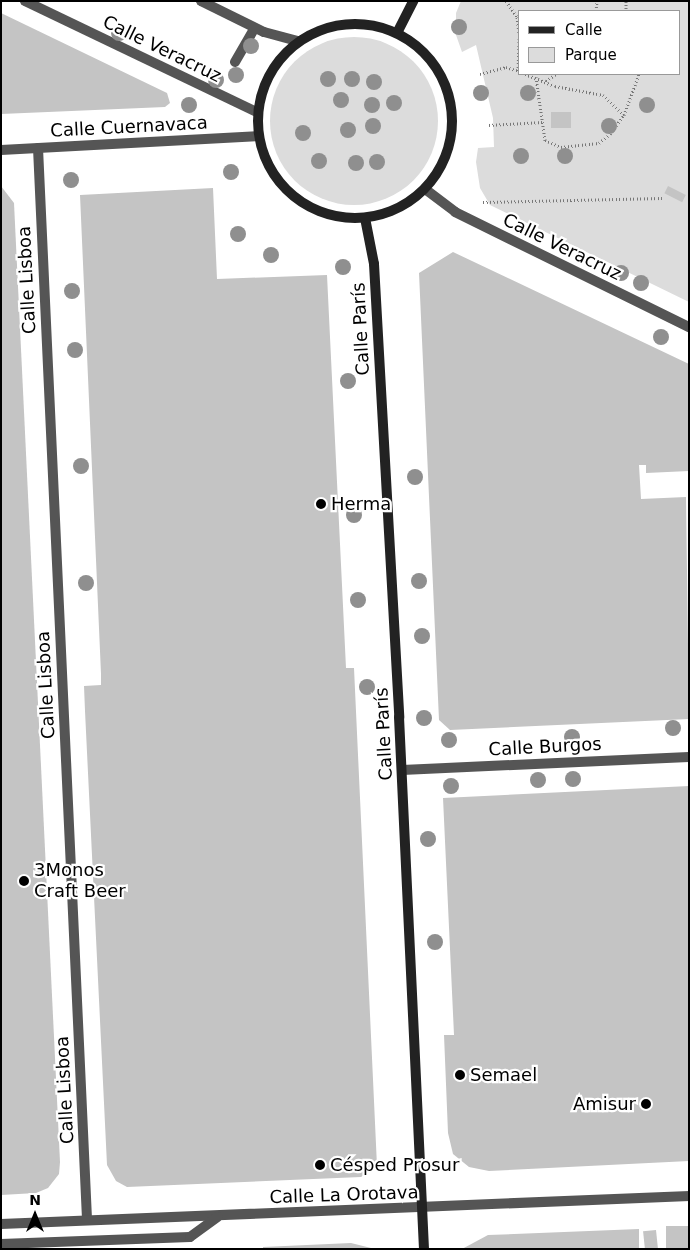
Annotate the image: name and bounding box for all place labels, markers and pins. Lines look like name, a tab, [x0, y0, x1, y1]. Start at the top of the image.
place label: Herma	[331, 493, 391, 515]
marker: Herma	[315, 498, 327, 510]
place label: 3Monos Craft Beer	[34, 860, 126, 902]
marker: 3Monos Craft Beer	[18, 875, 30, 887]
place label: Semael	[470, 1064, 537, 1086]
marker: Semael	[454, 1069, 466, 1081]
place label: Amisur	[573, 1093, 636, 1115]
marker: Amisur	[640, 1098, 652, 1110]
place label: Césped Prosur	[330, 1154, 459, 1176]
marker: Césped Prosur	[314, 1159, 326, 1171]

